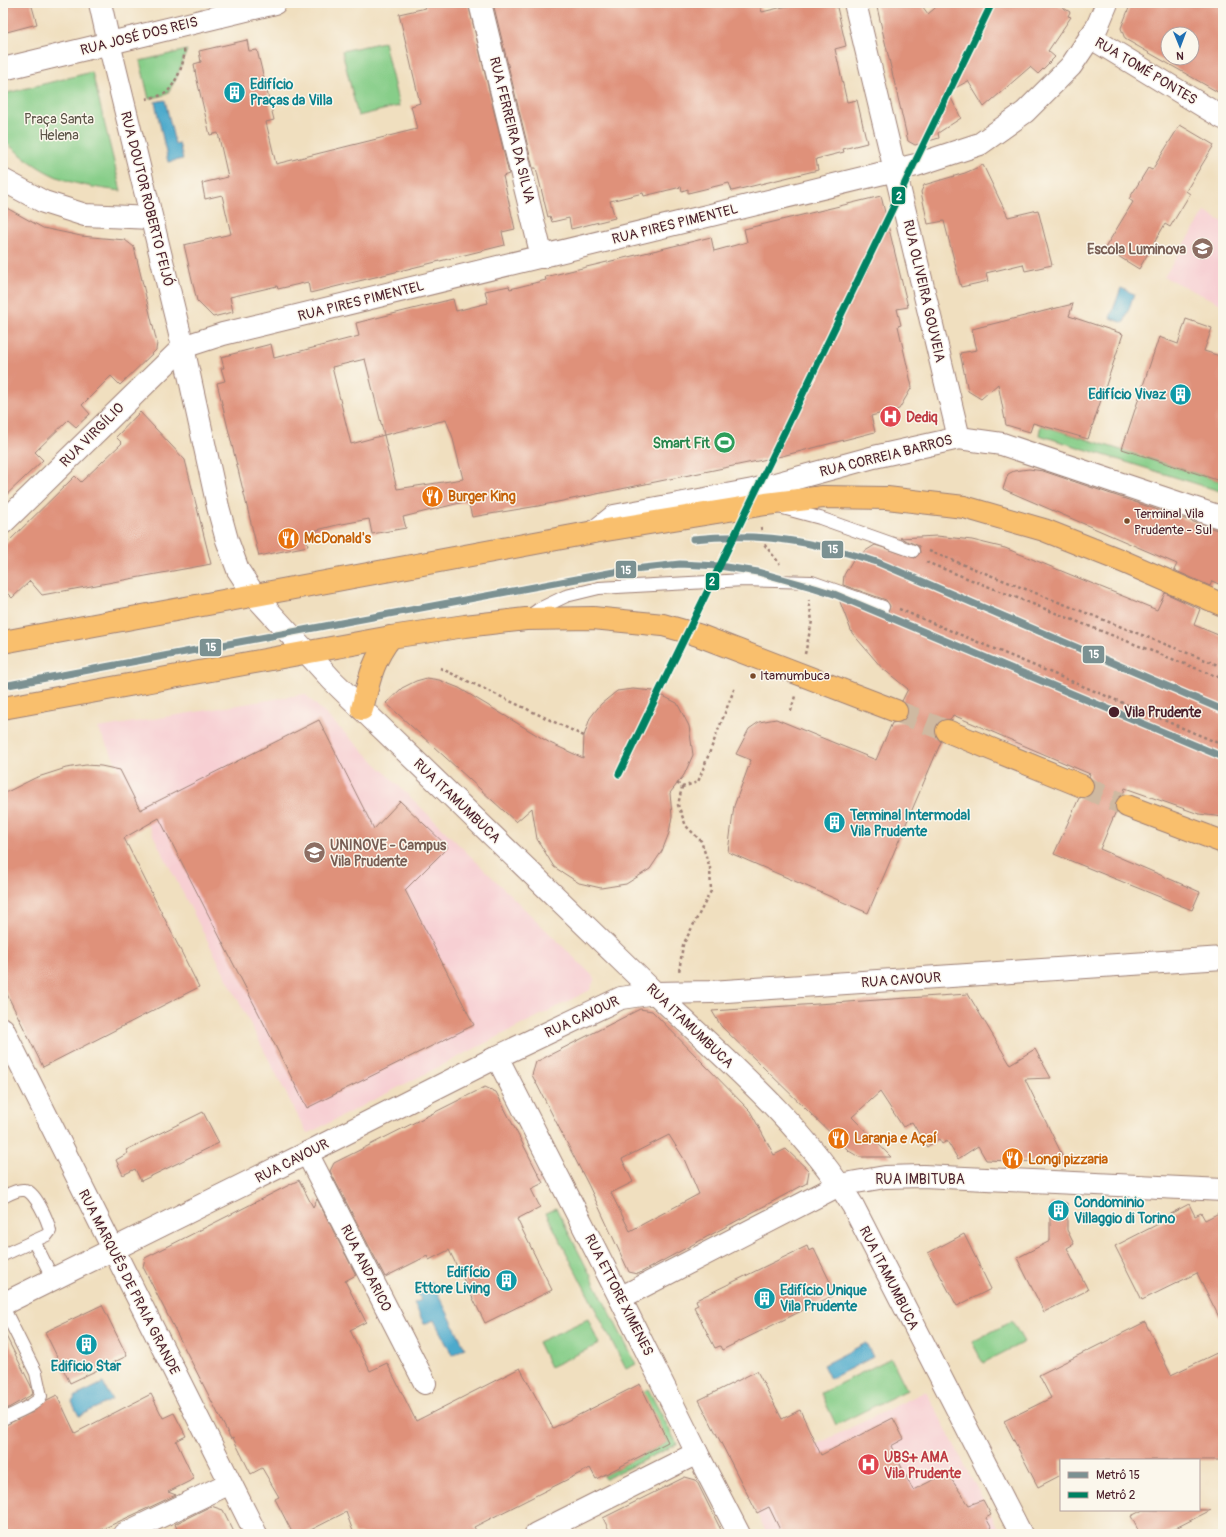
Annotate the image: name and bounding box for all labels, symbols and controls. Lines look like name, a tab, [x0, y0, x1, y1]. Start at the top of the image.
street label: RUA JOSÉ DOS REIS	[78, 12, 200, 59]
north arrow	[1160, 26, 1200, 66]
street label: RUA TOMÉ PONTES	[1092, 34, 1200, 108]
street label: RUA FERREIRA DA SILVA	[486, 55, 538, 205]
place label: Edifício Praças da Villa	[250, 76, 333, 109]
building icon: Edifício Praças da Villa	[221, 79, 247, 105]
street label: RUA DOUTOR ROBERTO FEIJÓ	[117, 109, 178, 288]
park label: Praça Santa Helena	[24, 111, 94, 144]
line badge: 2	[891, 186, 906, 205]
text: 2	[896, 190, 902, 203]
street label: RUA PIRES PIMENTEL	[610, 200, 740, 248]
street label: RUA OLIVEIRA GOUVEIA	[899, 218, 949, 364]
school or university icon: Escola Luminova	[1189, 236, 1215, 262]
place label: Escola Luminova	[1087, 241, 1186, 258]
street label: RUA PIRES PIMENTEL	[296, 277, 426, 325]
building icon: Edifício Vivaz	[1168, 381, 1194, 407]
place label: Edifício Vivaz	[1088, 386, 1167, 403]
street label: RUA VIRGÍLIO	[56, 399, 128, 471]
hospital icon: Dediq	[877, 404, 903, 430]
place label: Dediq	[906, 409, 938, 426]
sports icon: Smart Fit	[712, 430, 738, 456]
street label: RUA CORREIA BARROS	[818, 431, 954, 481]
place label: Smart Fit	[653, 435, 710, 452]
restaurant icon: Burger King	[419, 483, 445, 509]
place label: Burger King	[448, 488, 516, 505]
place label: Terminal Vila Prudente - Sul	[1134, 506, 1212, 538]
marker: Terminal Vila Prudente - Sul	[1122, 516, 1132, 526]
restaurant icon: McDonald's	[276, 525, 302, 551]
place label: McDonald's	[304, 530, 372, 547]
line badge: 15	[821, 540, 844, 559]
text: 15	[828, 543, 838, 556]
line badge: 15	[615, 560, 637, 579]
text: 15	[621, 564, 631, 577]
line badge: 2	[705, 572, 720, 591]
text: 2	[709, 575, 715, 588]
line badge: 15	[199, 638, 222, 657]
text: 15	[206, 641, 216, 654]
line badge: 15	[1082, 645, 1105, 664]
text: 15	[1089, 648, 1099, 661]
place label: Itamumbuca	[760, 668, 830, 684]
marker: Itamumbuca	[748, 671, 758, 681]
place label: Vila Prudente	[1124, 704, 1202, 721]
marker: Vila Prudente	[1107, 705, 1121, 719]
street label: RUA ITAMUMBUCA	[410, 755, 504, 847]
place label: Terminal Intermodal Vila Prudente	[849, 807, 970, 840]
building icon: Terminal Intermodal Vila Prudente	[821, 810, 847, 836]
place label: UNINOVE - Campus Vila Prudente	[330, 837, 447, 870]
school or university icon: UNINOVE - Campus Vila Prudente	[302, 840, 328, 866]
street label: RUA CAVOUR	[860, 969, 942, 991]
street label: RUA ITAMUMBUCA	[643, 980, 737, 1072]
street label: RUA CAVOUR	[542, 992, 622, 1042]
restaurant icon: Laranja e Açaí	[826, 1125, 852, 1151]
place label: Laranja e Açaí	[854, 1130, 937, 1147]
street label: RUA CAVOUR	[252, 1135, 332, 1187]
restaurant icon: Longi pizzaria	[999, 1146, 1025, 1172]
place label: Longi pizzaria	[1028, 1151, 1108, 1168]
street label: RUA IMBITUBA	[875, 1171, 965, 1188]
street label: RUA MARQUÊS DE PRAIA GRANDE	[75, 1186, 184, 1378]
place label: Condominio Villaggio di Torino	[1074, 1194, 1176, 1227]
building icon: Condominio Villaggio di Torino	[1045, 1197, 1071, 1223]
street label: RUA ANDARICO	[337, 1222, 395, 1314]
street label: RUA ITAMUMBUCA	[855, 1223, 923, 1333]
street label: RUA ETTORE XIMENES	[581, 1231, 657, 1359]
place label: Edifício Ettore Living	[415, 1264, 490, 1297]
building icon: Edifício Ettore Living	[493, 1267, 519, 1293]
place label: Edifício Unique Vila Prudente	[780, 1282, 868, 1315]
building icon: Edifício Unique Vila Prudente	[751, 1285, 777, 1311]
building icon: Edificio Star	[73, 1331, 99, 1357]
place label: Edificio Star	[51, 1358, 122, 1375]
place label: UBS+ AMA Vila Prudente	[884, 1449, 962, 1482]
hospital icon: UBS+ AMA Vila Prudente	[856, 1452, 882, 1478]
legend	[1060, 1459, 1200, 1511]
text: Metrô 15	[1096, 1468, 1140, 1483]
text: Metrô 2	[1096, 1488, 1136, 1503]

